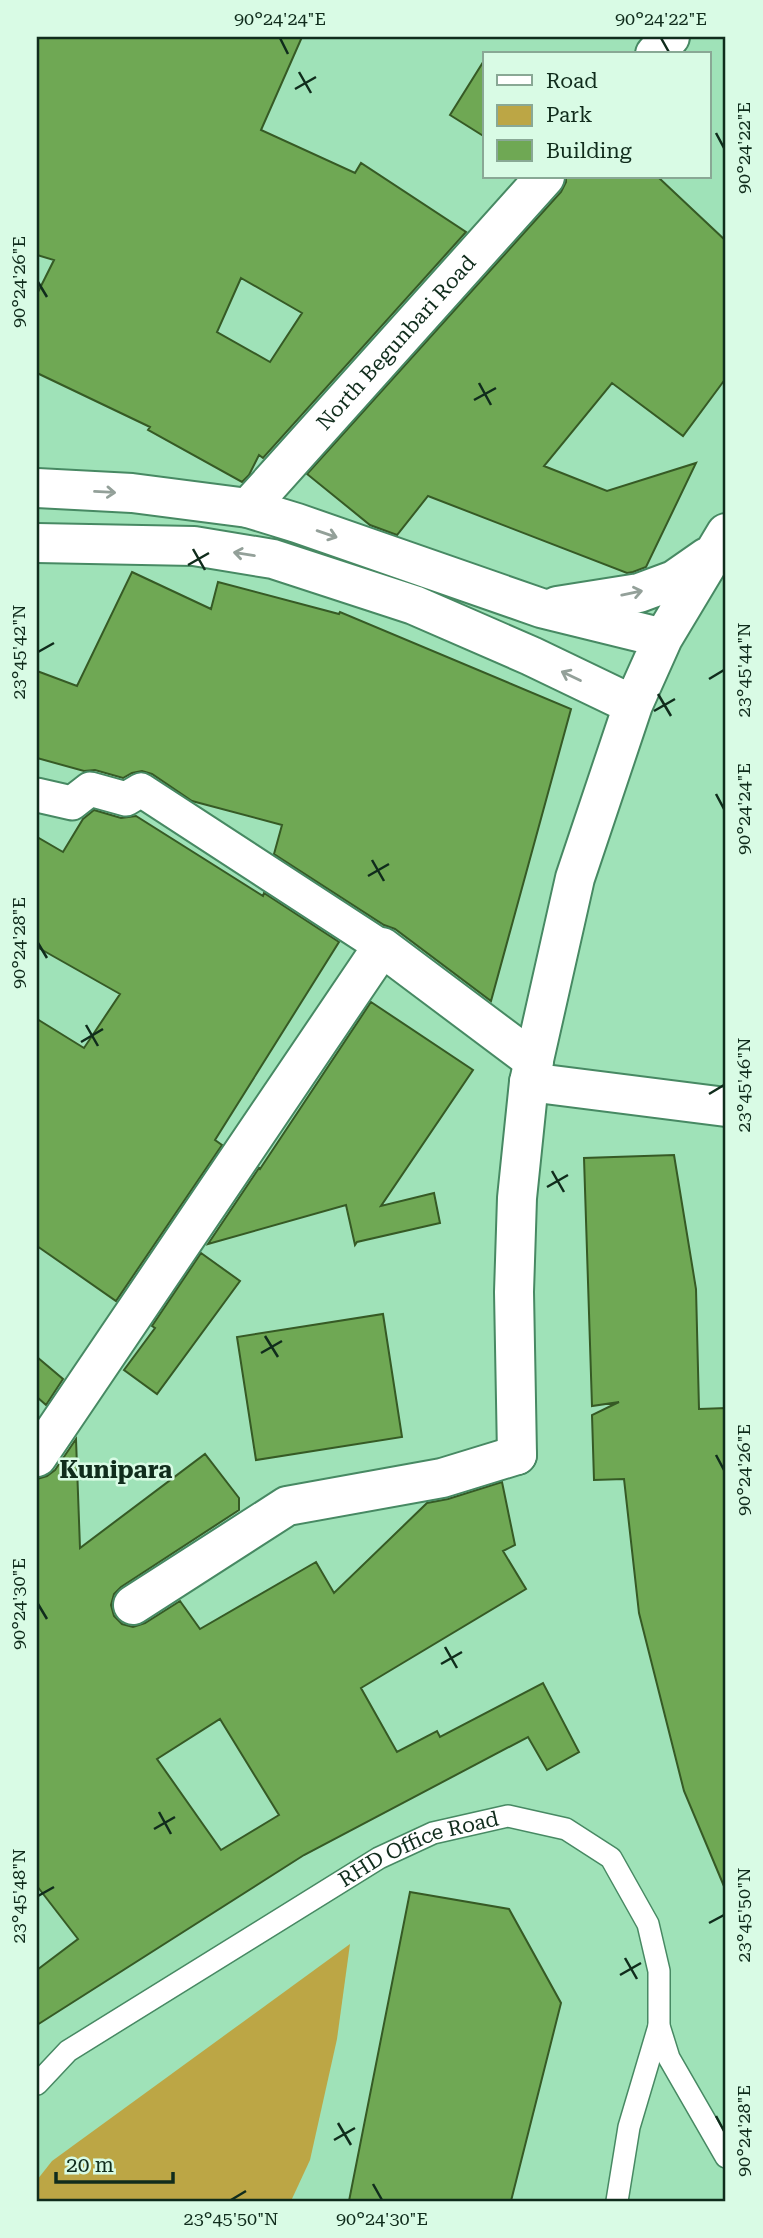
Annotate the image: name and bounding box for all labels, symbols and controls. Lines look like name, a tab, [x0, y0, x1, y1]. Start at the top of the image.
text: 90°24'24"E	[234, 8, 326, 29]
text: 90°24'22"E	[615, 8, 707, 29]
legend	[483, 52, 710, 178]
text: Road	[546, 69, 598, 93]
text: 90°24'22"E	[733, 102, 754, 194]
text: Park	[546, 103, 592, 127]
text: Building	[546, 139, 632, 163]
text: 90°24'26"E	[8, 236, 29, 328]
street label: North Begunbari Road	[312, 250, 481, 435]
one-way arrow	[93, 485, 116, 498]
one-way arrow	[316, 529, 338, 541]
one-way arrow	[233, 547, 256, 560]
one-way arrow	[620, 586, 643, 600]
text: 23°45'42"N	[8, 605, 29, 699]
text: 23°45'44"N	[733, 623, 754, 717]
one-way arrow	[561, 668, 582, 682]
text: 90°24'24"E	[733, 763, 754, 855]
text: 90°24'28"E	[8, 897, 29, 989]
text: 23°45'46"N	[733, 1038, 754, 1132]
text: 90°24'26"E	[733, 1424, 754, 1516]
district label: Kunipara	[60, 1456, 172, 1484]
text: 90°24'30"E	[8, 1558, 29, 1650]
street label: RHD Office Road	[334, 1806, 502, 1892]
text: 23°45'48"N	[8, 1849, 29, 1943]
text: 23°45'50"N	[733, 1868, 754, 1962]
text: 90°24'28"E	[733, 2085, 754, 2177]
scale bar	[56, 2140, 173, 2184]
text: 20 m	[66, 2153, 114, 2177]
text: 23°45'50"N	[184, 2208, 278, 2229]
text: 90°24'30"E	[336, 2208, 428, 2229]

